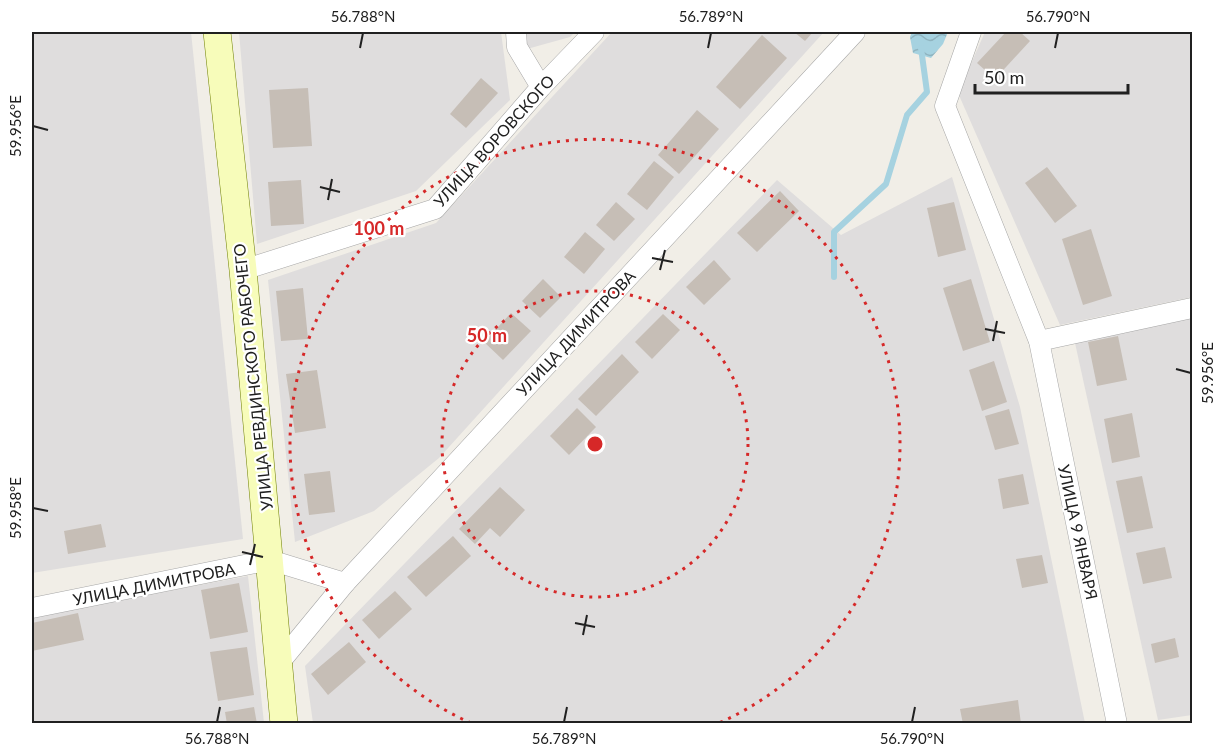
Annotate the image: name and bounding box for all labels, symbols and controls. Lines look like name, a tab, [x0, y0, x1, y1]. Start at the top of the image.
text: 56.788°N	[331, 7, 395, 25]
text: 56.789°N	[679, 7, 743, 25]
text: 56.790°N	[1026, 7, 1090, 25]
scale bar	[975, 57, 1128, 95]
text: 50 m	[984, 66, 1024, 88]
street label: УЛИЦА ВОРОВСКОГО	[429, 71, 558, 210]
text: 59.956°E	[6, 95, 24, 157]
text: 100 m	[354, 217, 404, 239]
street label: УЛИЦА РЕВДИНСКОГО РАБОЧЕГО	[229, 243, 276, 511]
street label: УЛИЦА ДИМИТРОВА	[512, 266, 639, 399]
text: 50 m	[467, 324, 507, 346]
text: 59.956°E	[1198, 342, 1216, 404]
centre of rings	[585, 434, 605, 454]
street label: УЛИЦА 9 ЯНВАРЯ	[1055, 463, 1102, 601]
text: 59.958°E	[6, 477, 24, 539]
street label: УЛИЦА ДИМИТРОВА	[71, 558, 237, 609]
text: 56.788°N	[185, 729, 249, 747]
text: 56.789°N	[532, 729, 596, 747]
text: 56.790°N	[880, 729, 944, 747]

